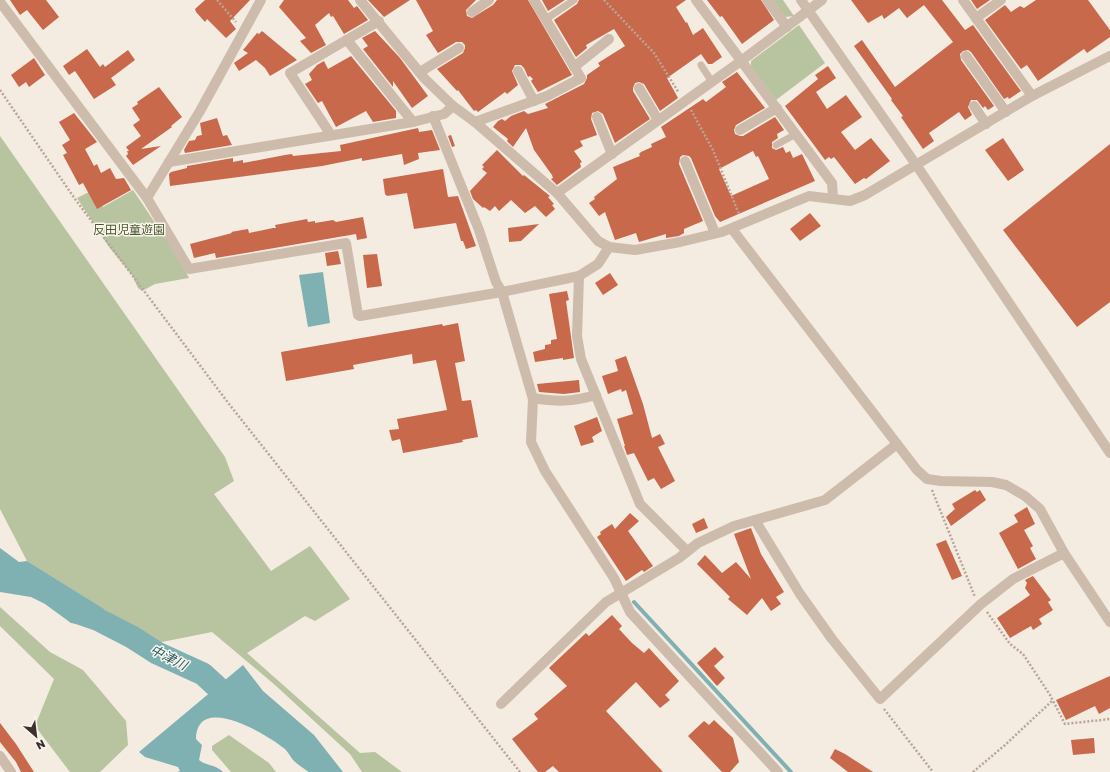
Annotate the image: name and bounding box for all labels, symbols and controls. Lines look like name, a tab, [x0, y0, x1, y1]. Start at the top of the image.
park label: 反田児童遊園	[93, 222, 165, 237]
water label: 中津川	[148, 641, 192, 674]
north arrow	[16, 716, 56, 756]
text: N	[34, 738, 48, 753]

